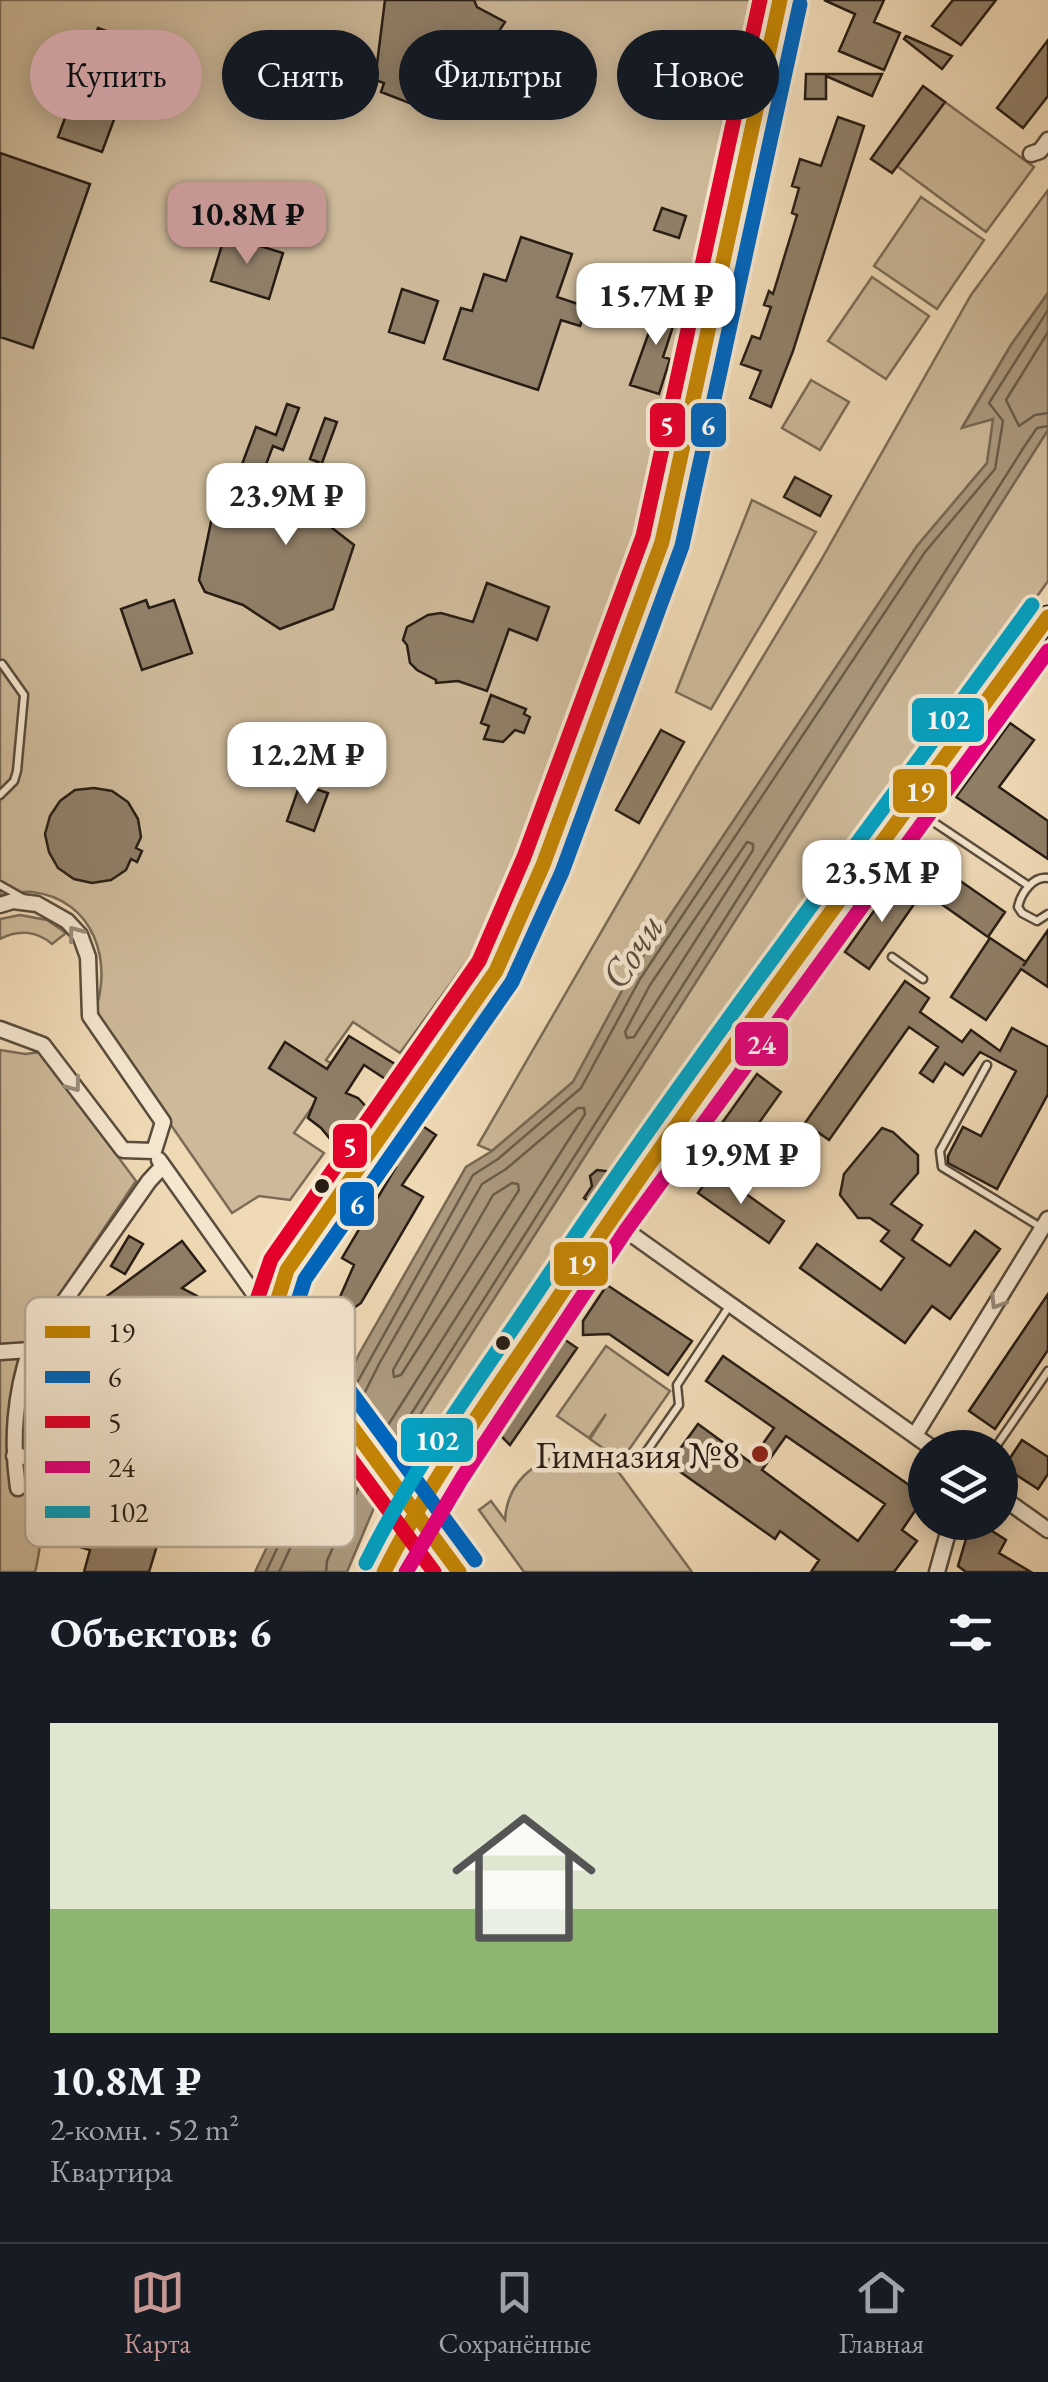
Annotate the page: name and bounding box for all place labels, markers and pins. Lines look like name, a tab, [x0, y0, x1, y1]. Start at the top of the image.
pin: 10.8M ₽	[155, 182, 339, 267]
pin: 15.7M ₽	[564, 263, 748, 348]
pin: 23.9M ₽	[194, 463, 378, 548]
pin: 12.2M ₽	[215, 722, 399, 807]
pin: 23.5M ₽	[790, 840, 974, 925]
pin: 19.9M ₽	[649, 1122, 833, 1207]
unlabelled marker	[312, 1176, 332, 1196]
unlabelled marker	[493, 1333, 513, 1353]
place label: Гимназия №8	[535, 1430, 740, 1479]
marker: Гимназия №8	[749, 1443, 771, 1465]

